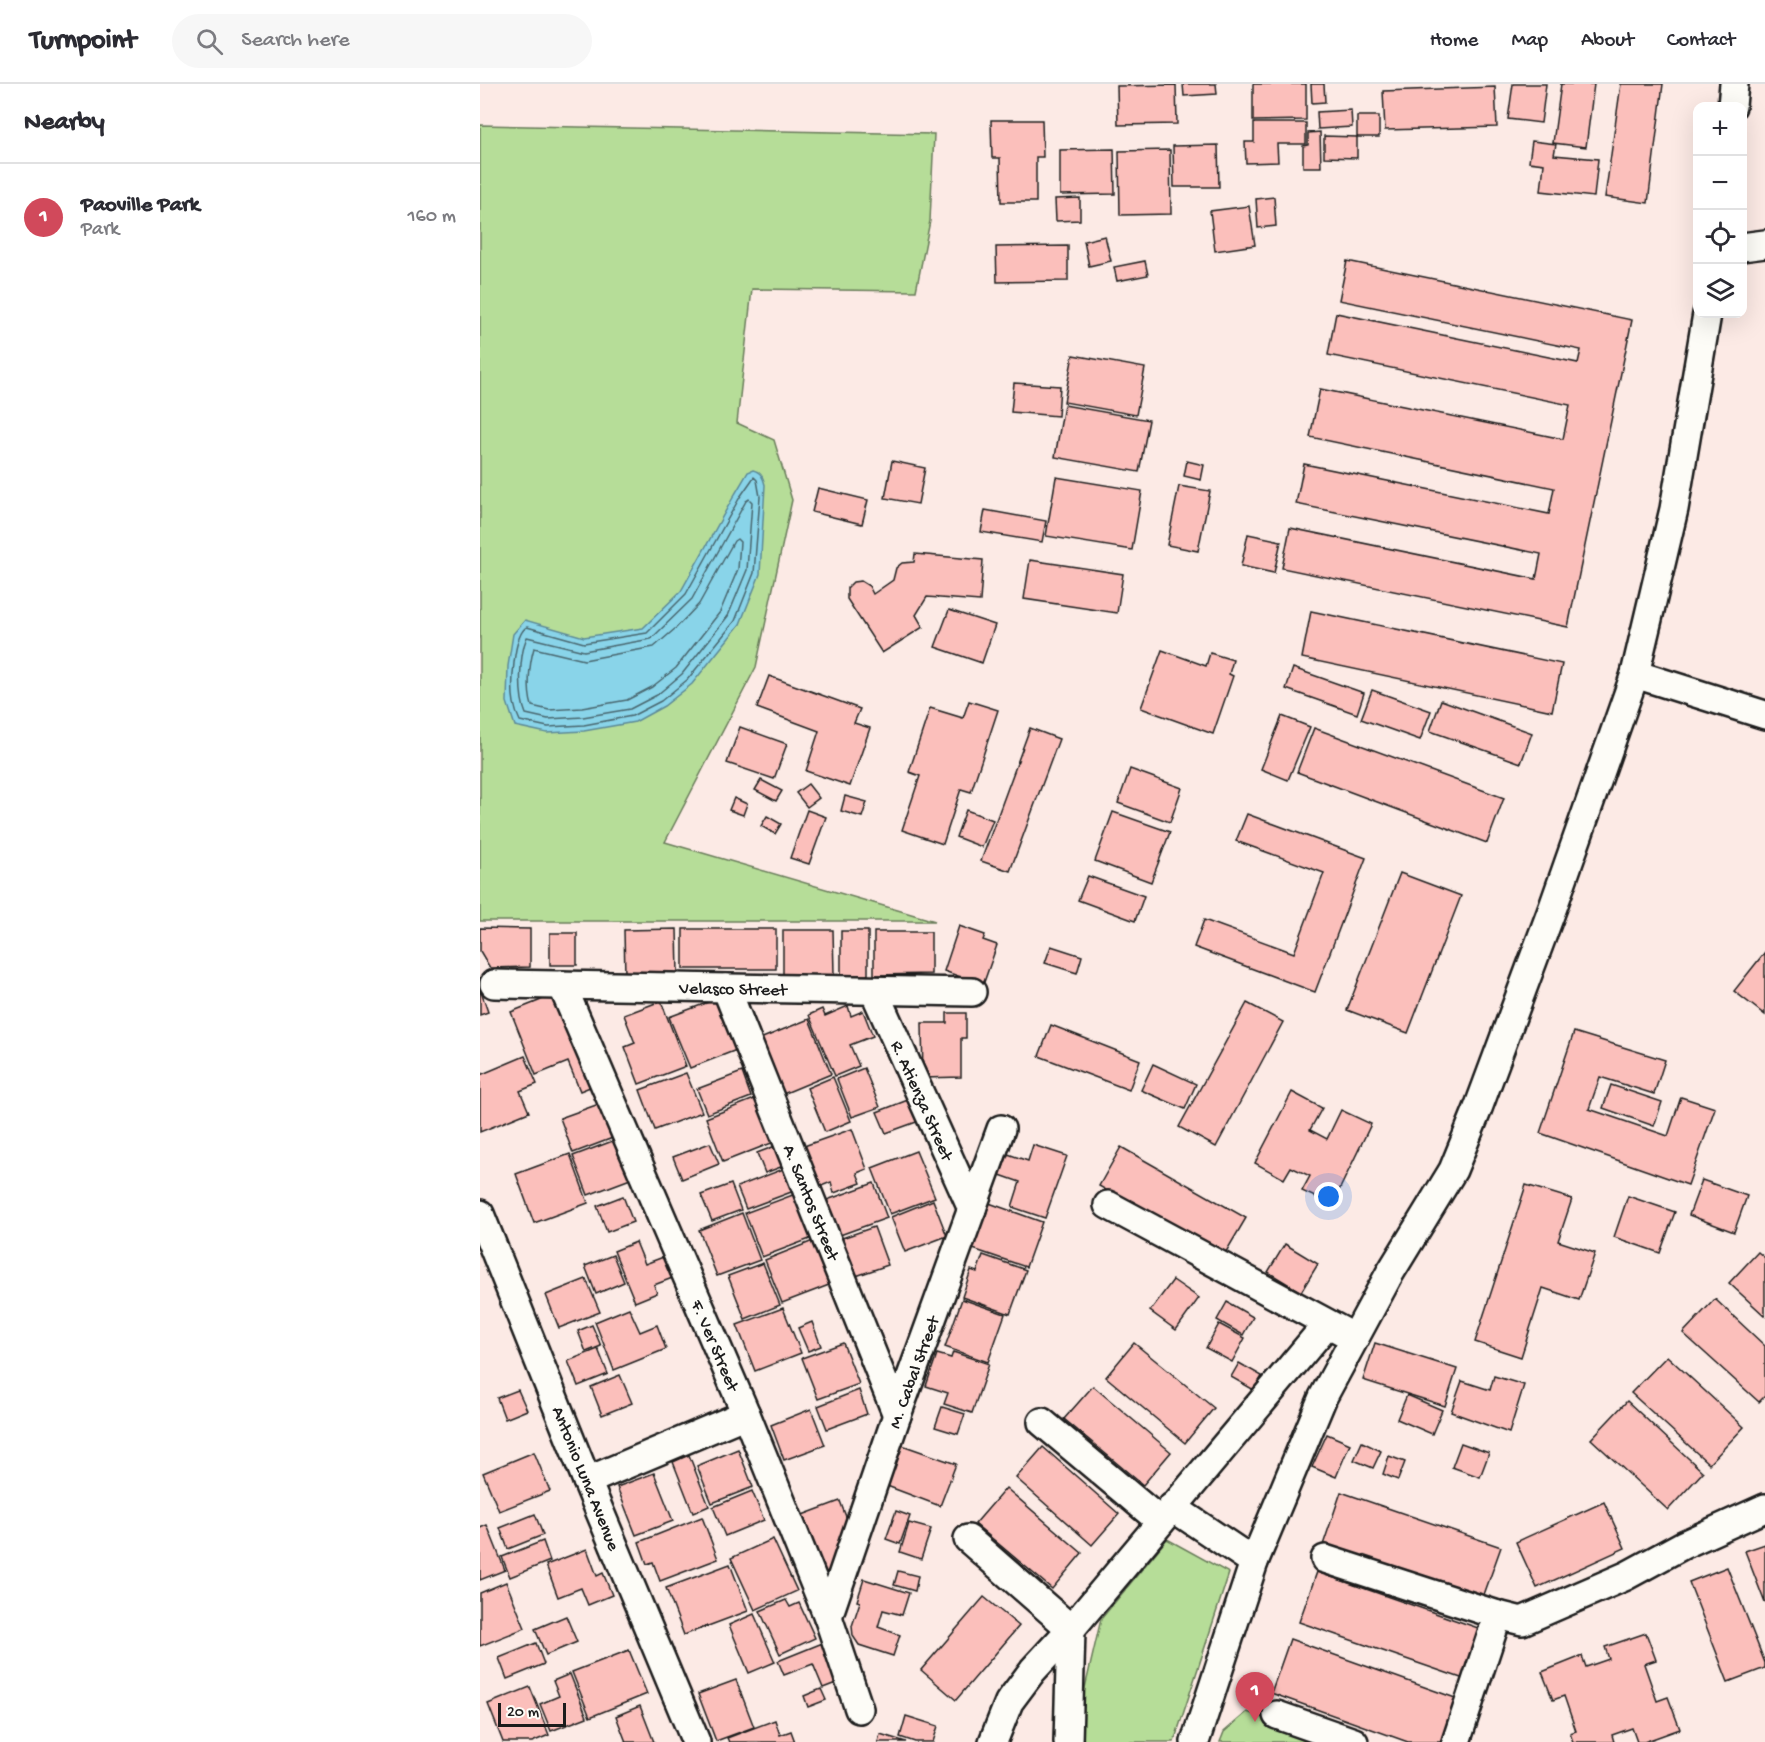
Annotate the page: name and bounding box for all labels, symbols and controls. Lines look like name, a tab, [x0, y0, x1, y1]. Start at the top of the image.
search box	[172, 14, 592, 68]
text: Turnpoint	[30, 25, 136, 58]
icon: search	[193, 25, 226, 58]
text: Search here	[241, 28, 350, 54]
text: Home	[1430, 29, 1478, 54]
text: Map	[1511, 29, 1548, 54]
text: About	[1581, 29, 1634, 54]
text: Contact	[1667, 29, 1735, 54]
map controls	[1693, 102, 1747, 318]
button: +	[1693, 102, 1747, 156]
text: Nearby	[24, 108, 105, 139]
button: −	[1693, 156, 1747, 210]
text: Paoville Park	[81, 193, 199, 219]
text: 1	[39, 206, 48, 229]
text: 160 m	[407, 206, 456, 229]
button: locate	[1693, 210, 1747, 264]
text: Park	[81, 219, 119, 242]
button: layers	[1693, 264, 1747, 318]
street label: Velasco Street	[678, 979, 789, 1002]
street label: R. Atienza Street	[885, 1038, 957, 1166]
street label: A. Santos Street	[777, 1142, 843, 1265]
your location	[1314, 1182, 1343, 1211]
street label: F. Ver Street	[685, 1296, 743, 1396]
street label: M. Cabal Street	[885, 1312, 946, 1432]
street label: Antonio Luna Avenue	[546, 1404, 624, 1555]
pin: 1	[1236, 1672, 1274, 1722]
scale bar	[498, 1700, 566, 1728]
text: 20 m	[507, 1704, 539, 1723]

